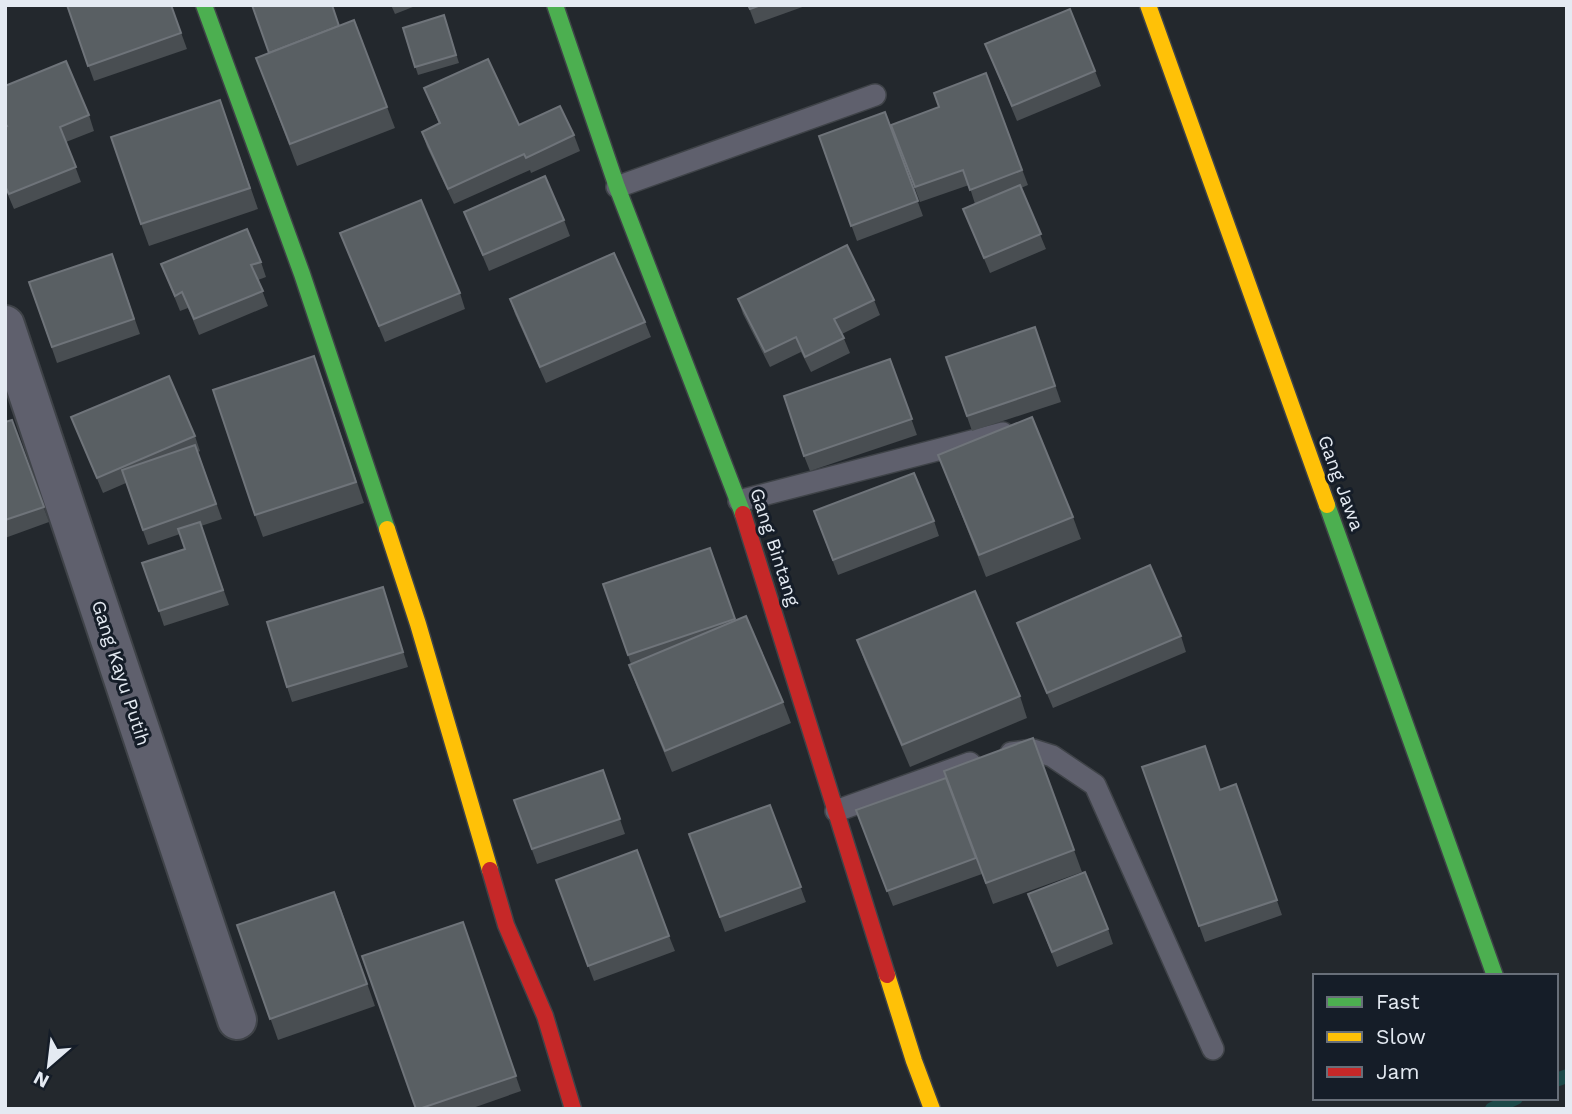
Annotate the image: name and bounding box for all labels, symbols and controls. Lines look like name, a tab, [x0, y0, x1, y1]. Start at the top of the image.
street label: Gang Jawa	[1313, 432, 1369, 534]
street label: Gang Bintang	[745, 485, 805, 610]
street label: Gang Kayu Putih	[87, 597, 155, 749]
legend	[1313, 974, 1558, 1100]
text: Fast	[1376, 989, 1420, 1014]
text: Slow	[1376, 1024, 1426, 1049]
north arrow	[14, 1030, 84, 1100]
text: Jam	[1376, 1059, 1419, 1084]
text: N	[30, 1066, 53, 1093]

